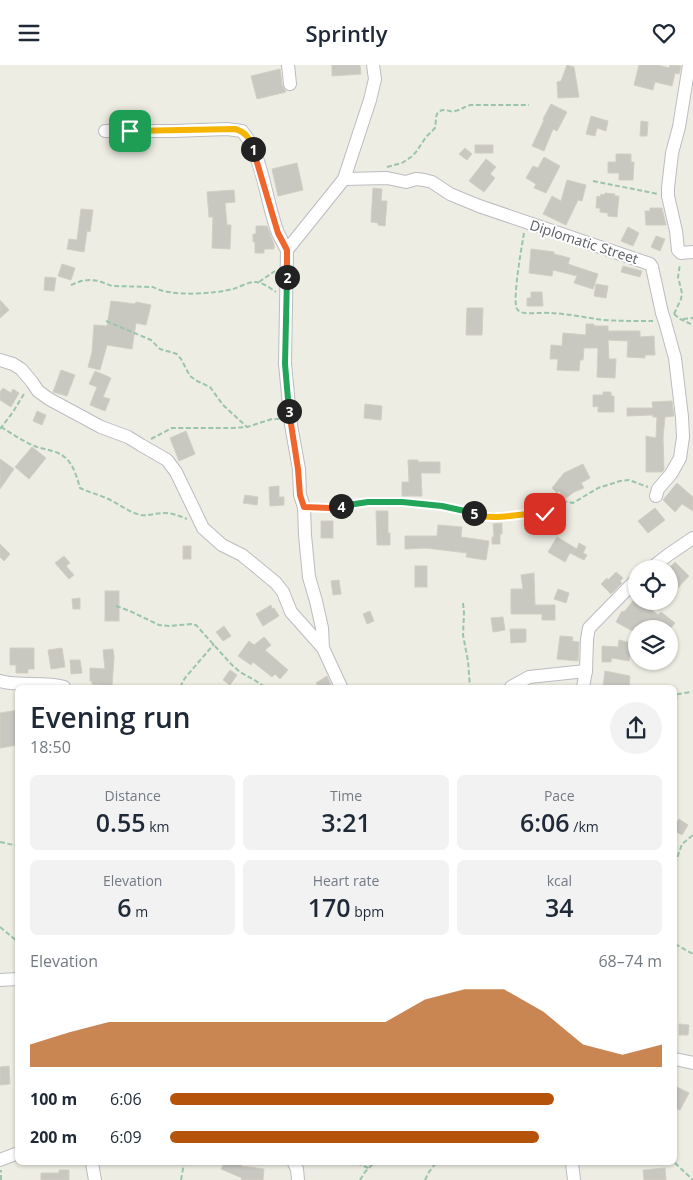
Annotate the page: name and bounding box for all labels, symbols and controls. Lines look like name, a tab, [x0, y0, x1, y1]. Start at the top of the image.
text: Sprintly	[305, 18, 388, 48]
icon: menu	[15, 19, 43, 47]
icon: heart	[650, 19, 678, 47]
pin	[109, 110, 151, 152]
icon: arrive	[116, 117, 144, 145]
pin: 1	[240, 137, 266, 161]
text: 1	[249, 140, 258, 159]
street label: Diplomatic Street	[528, 215, 641, 268]
pin: 2	[274, 265, 300, 289]
text: 2	[283, 268, 292, 287]
pin: 3	[276, 399, 302, 423]
text: 3	[285, 402, 294, 421]
pin: 4	[328, 493, 354, 519]
pin	[524, 493, 566, 535]
text: 4	[337, 497, 346, 516]
icon: check	[531, 500, 559, 528]
pin: 5	[462, 501, 486, 525]
text: 5	[470, 504, 479, 523]
map controls	[628, 560, 678, 670]
button: locate	[628, 560, 678, 610]
button: layers	[628, 620, 678, 670]
text: Evening run	[30, 698, 191, 736]
button: share	[610, 702, 662, 754]
text: 18:50	[30, 736, 71, 758]
text: Distance	[105, 786, 161, 805]
text: Time	[330, 786, 362, 805]
text: Pace	[544, 786, 575, 805]
text: 0.55	[96, 805, 146, 839]
text: 3:21	[321, 805, 371, 839]
text: 6:06	[520, 805, 570, 839]
text: km	[146, 817, 170, 836]
text: /km	[570, 817, 599, 836]
text: Elevation	[103, 871, 162, 890]
text: Heart rate	[313, 871, 379, 890]
text: kcal	[547, 871, 572, 890]
text: 6	[117, 890, 132, 924]
text: 170	[308, 890, 351, 924]
text: 34	[545, 890, 574, 924]
text: m	[132, 902, 148, 921]
text: bpm	[351, 902, 384, 921]
text: Elevation	[30, 950, 98, 972]
text: 68–74 m	[598, 950, 662, 972]
text: 100 m	[30, 1088, 77, 1110]
text: 6:06	[110, 1088, 142, 1110]
text: 200 m	[30, 1126, 77, 1148]
text: 6:09	[110, 1126, 142, 1148]

